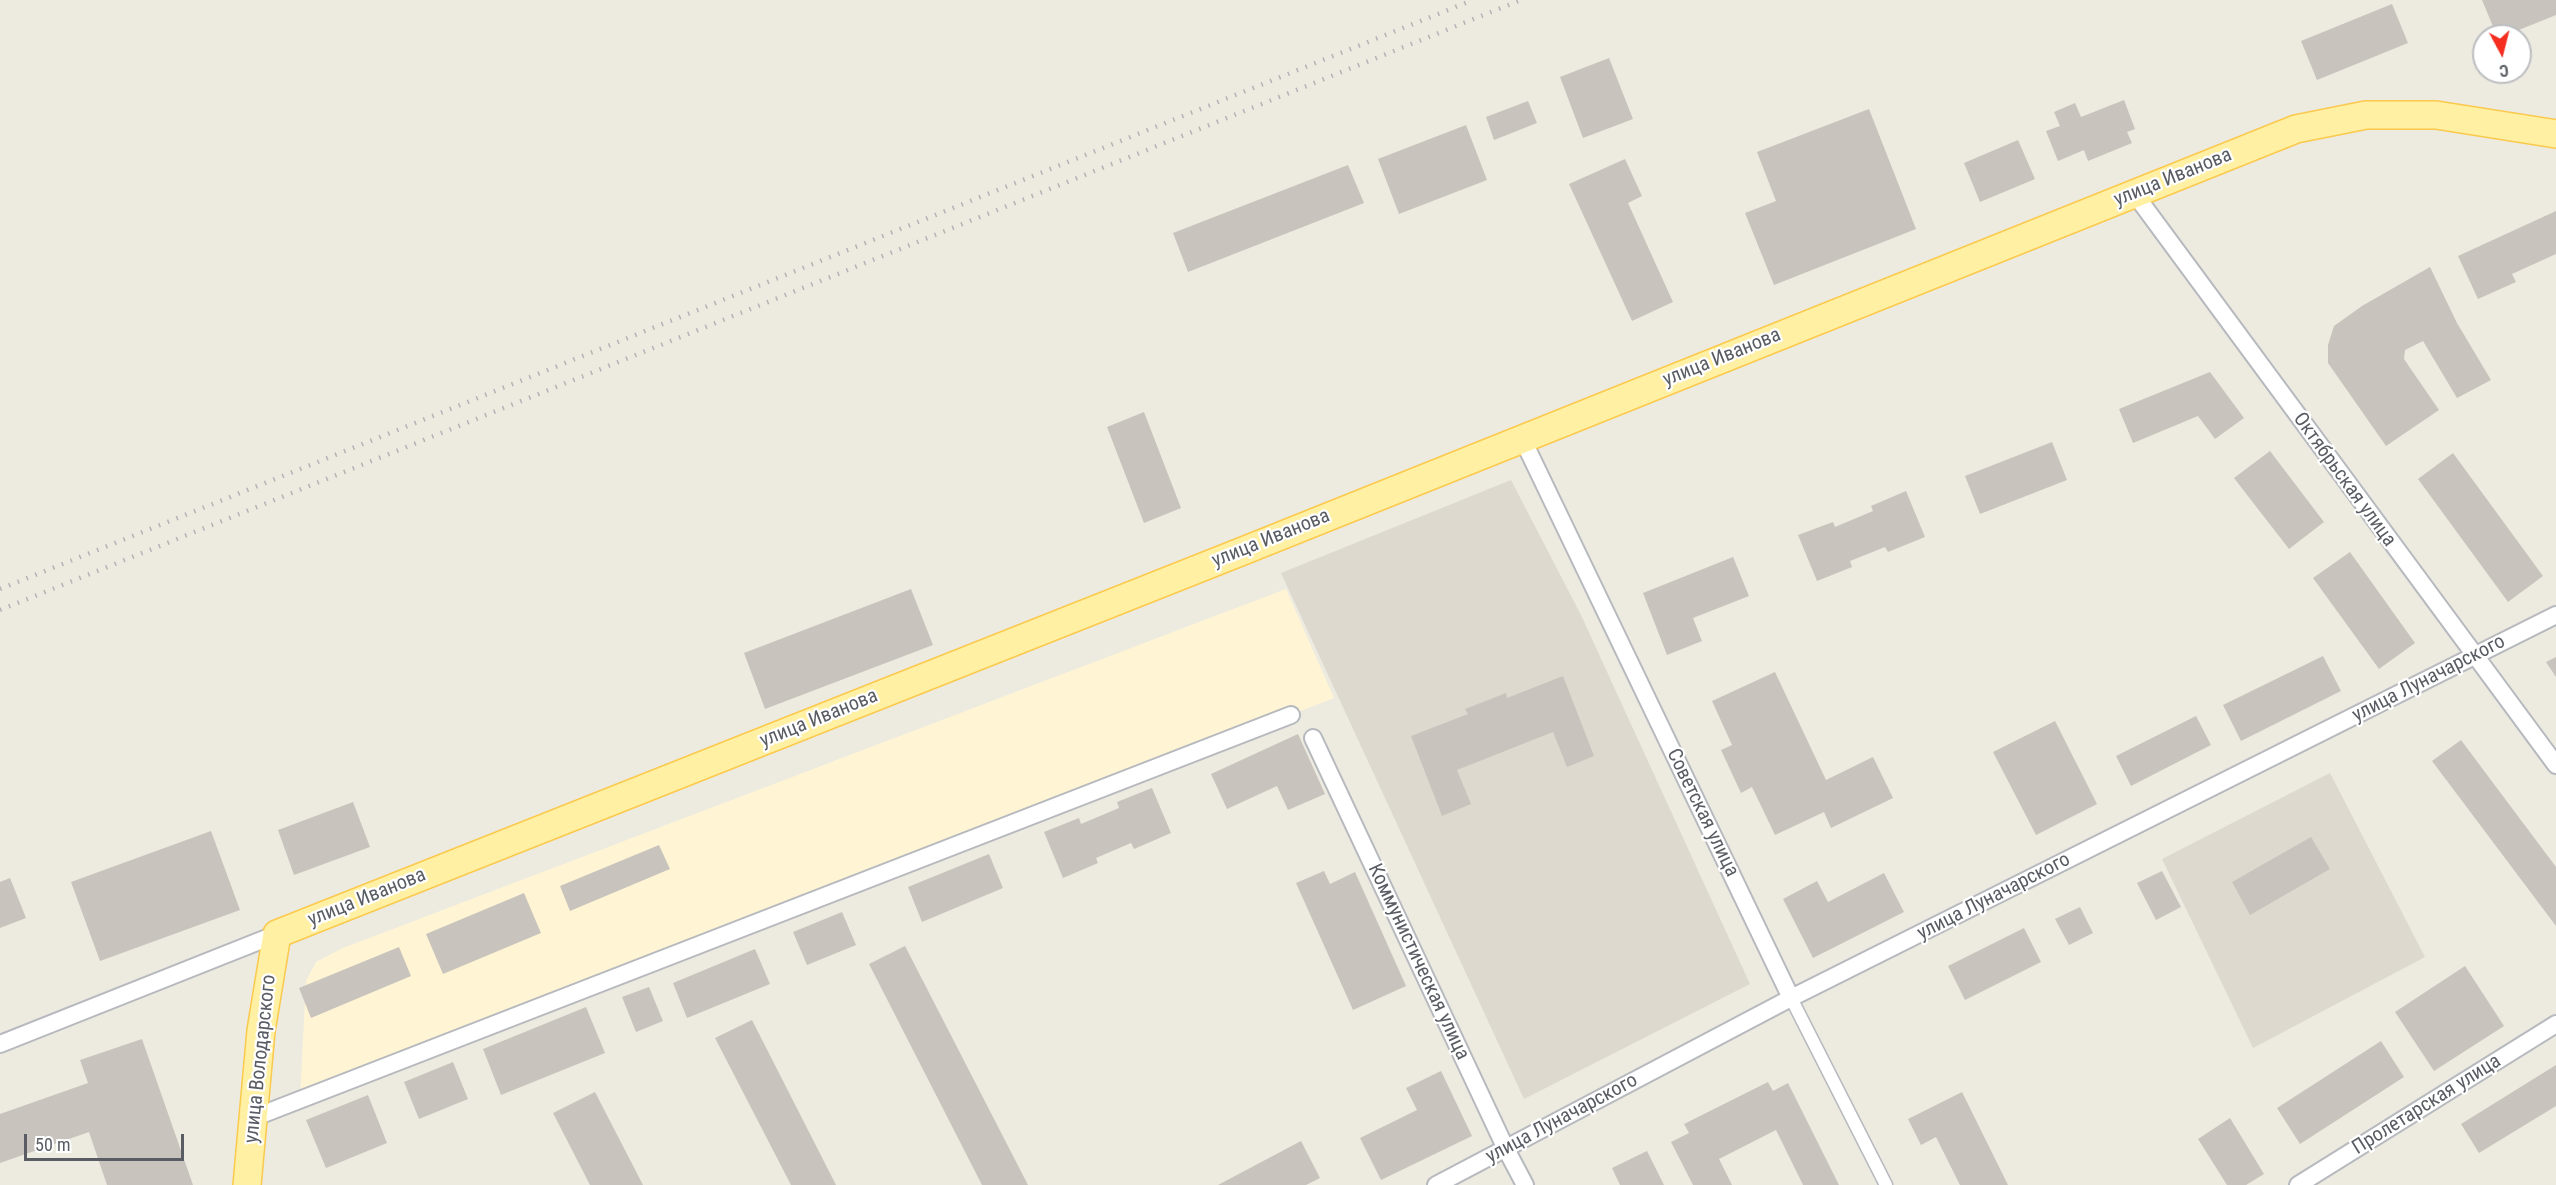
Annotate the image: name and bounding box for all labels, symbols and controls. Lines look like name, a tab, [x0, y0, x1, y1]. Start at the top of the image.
north arrow	[2472, 24, 2532, 84]
text: С	[2498, 60, 2510, 80]
street label: улица Иванова	[2111, 143, 2235, 213]
street label: улица Иванова	[1660, 323, 1784, 393]
street label: Октябрьская улица	[2287, 408, 2401, 552]
street label: улица Иванова	[1209, 504, 1333, 574]
street label: улица Луначарского	[2349, 630, 2509, 728]
street label: улица Иванова	[757, 684, 881, 754]
street label: Советская улица	[1661, 745, 1743, 881]
street label: улица Луначарского	[1914, 848, 2074, 946]
street label: Коммунистическая улица	[1362, 860, 1474, 1064]
street label: улица Иванова	[305, 863, 429, 933]
street label: улица Володарского	[240, 973, 282, 1145]
street label: Пролетарская улица	[2348, 1050, 2506, 1160]
street label: улица Луначарского	[1482, 1069, 1642, 1169]
scale bar	[27, 1122, 188, 1160]
text: 50 m	[35, 1134, 70, 1155]

